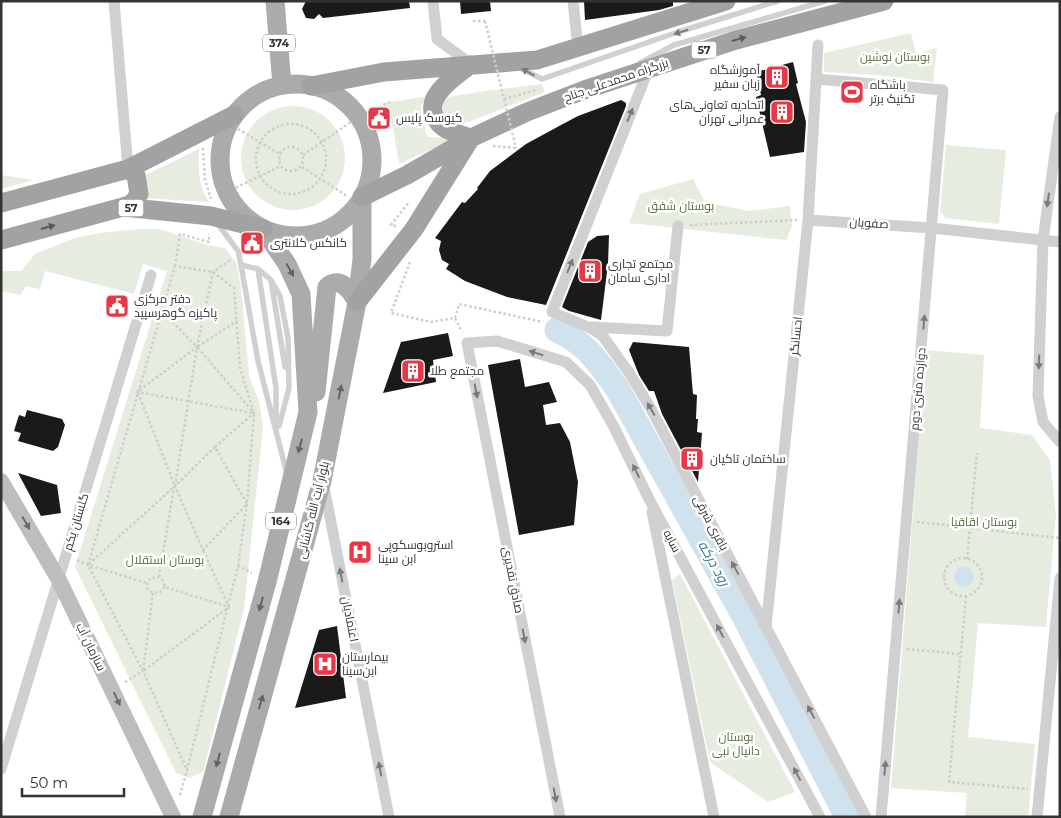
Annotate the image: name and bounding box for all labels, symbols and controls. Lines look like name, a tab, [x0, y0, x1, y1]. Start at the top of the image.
one-way arrow	[673, 28, 688, 36]
road number: 374	[263, 34, 295, 52]
one-way arrow	[731, 35, 746, 43]
road number: 57	[692, 42, 716, 58]
park label: بوستان نوشین	[860, 49, 930, 64]
street label: بزرگراه محمدعلی جناح	[562, 55, 670, 105]
place label: آموزشگاه زبان سفیر	[710, 62, 761, 91]
building icon: آموزشگاه زبان سفیر	[764, 64, 790, 90]
one-way arrow	[521, 68, 536, 76]
place label: باشگاه تکنیک برتر	[869, 77, 916, 106]
sports icon: باشگاه تکنیک برتر	[839, 79, 865, 105]
place label: اتحادیه تعاونی‌های عمرانی تهران	[669, 97, 764, 126]
building icon: اتحادیه تعاونی‌های عمرانی تهران	[769, 99, 795, 125]
public building icon: کیوسک پلیس	[366, 105, 392, 131]
one-way arrow	[626, 107, 634, 122]
place label: کیوسک پلیس	[396, 110, 462, 127]
one-way arrow	[1044, 192, 1052, 208]
park label: بوستان شفق	[648, 198, 714, 213]
road number: 57	[118, 200, 144, 217]
street label: صفویان	[849, 214, 889, 231]
one-way arrow	[41, 223, 56, 231]
public building icon: کانکس کلانتری	[239, 230, 265, 256]
place label: کانکس کلانتری	[270, 235, 347, 250]
place label: مجتمع تجاری اداری سامان	[608, 256, 673, 285]
one-way arrow	[566, 258, 574, 273]
building icon: مجتمع تجاری اداری سامان	[577, 258, 603, 284]
one-way arrow	[286, 262, 294, 277]
place label: دفتر مرکزی پاکیزه گوهرسپید	[134, 291, 218, 322]
public building icon: دفتر مرکزی پاکیزه گوهرسپید	[104, 293, 130, 319]
one-way arrow	[920, 314, 928, 330]
street label: احسانگر	[786, 316, 805, 357]
street label: دوازده متری دوم	[906, 347, 930, 431]
one-way arrow	[528, 349, 543, 357]
one-way arrow	[1035, 354, 1043, 370]
building icon: مجتمع طلا	[400, 358, 426, 384]
place label: مجتمع طلا	[430, 363, 484, 379]
one-way arrow	[472, 383, 480, 398]
one-way arrow	[336, 384, 344, 400]
one-way arrow	[647, 402, 655, 416]
one-way arrow	[295, 438, 303, 453]
building icon: ساختمان تاکیان	[679, 446, 705, 472]
place label: ساختمان تاکیان	[710, 451, 786, 466]
street label: بلوار آیت الله کاشانی	[293, 460, 332, 560]
one-way arrow	[632, 464, 640, 479]
street label: گلستان یکم	[60, 491, 92, 553]
street label: باقری شرقی	[691, 493, 732, 553]
road number: 164	[266, 512, 296, 530]
park label: بوستان اقاقیا	[951, 514, 1017, 529]
one-way arrow	[21, 517, 30, 530]
street label: سایه	[660, 527, 685, 555]
place label: استروبوسکوپی ابن سینا	[378, 537, 454, 566]
water label: رود درکه	[694, 537, 734, 590]
hospital icon: استروبوسکوپی ابن سینا	[347, 539, 373, 565]
street label: صادق تقدیری	[500, 545, 527, 614]
park label: بوستان استقلال	[126, 552, 204, 567]
one-way arrow	[731, 561, 739, 575]
one-way arrow	[337, 568, 345, 583]
street label: اعتمادیان	[339, 595, 362, 643]
one-way arrow	[257, 596, 265, 611]
one-way arrow	[895, 598, 903, 614]
street label: سازمان آب	[73, 620, 110, 673]
one-way arrow	[716, 623, 724, 638]
one-way arrow	[520, 628, 528, 644]
place label: بیمارستان ابن‌سینا	[342, 649, 389, 678]
hospital icon: بیمارستان ابن‌سینا	[312, 651, 338, 677]
one-way arrow	[112, 691, 121, 706]
one-way arrow	[257, 695, 265, 710]
one-way arrow	[807, 704, 815, 719]
park label: بوستان دانیال نبی	[712, 729, 760, 758]
one-way arrow	[213, 753, 221, 768]
one-way arrow	[881, 760, 889, 776]
one-way arrow	[375, 761, 383, 777]
scale bar	[22, 766, 125, 798]
one-way arrow	[793, 767, 801, 781]
text: 50 m	[30, 773, 68, 792]
one-way arrow	[552, 788, 560, 804]

